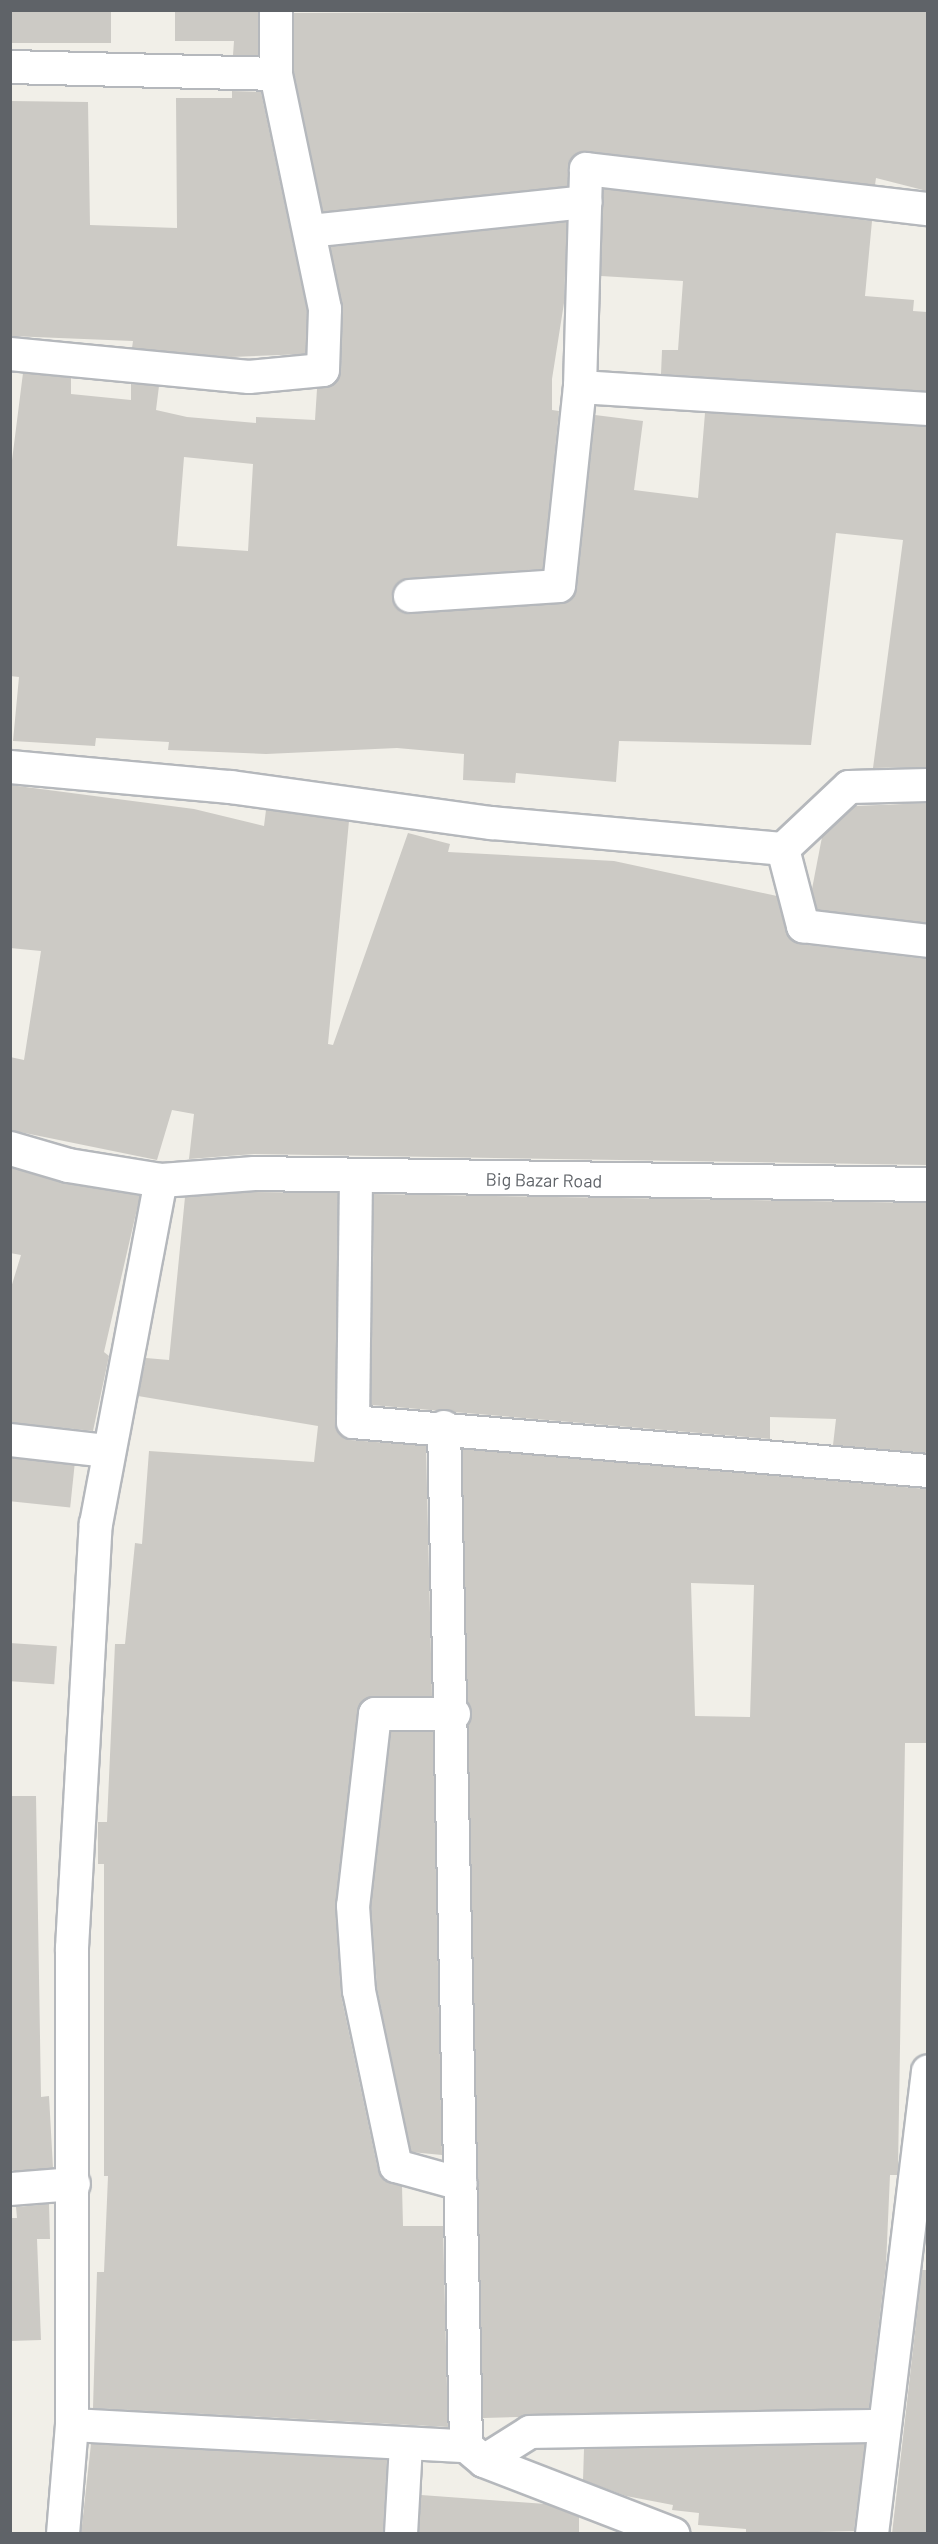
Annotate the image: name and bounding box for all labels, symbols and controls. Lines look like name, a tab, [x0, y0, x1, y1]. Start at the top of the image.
street label: Big Bazar Road	[486, 1168, 602, 1192]

